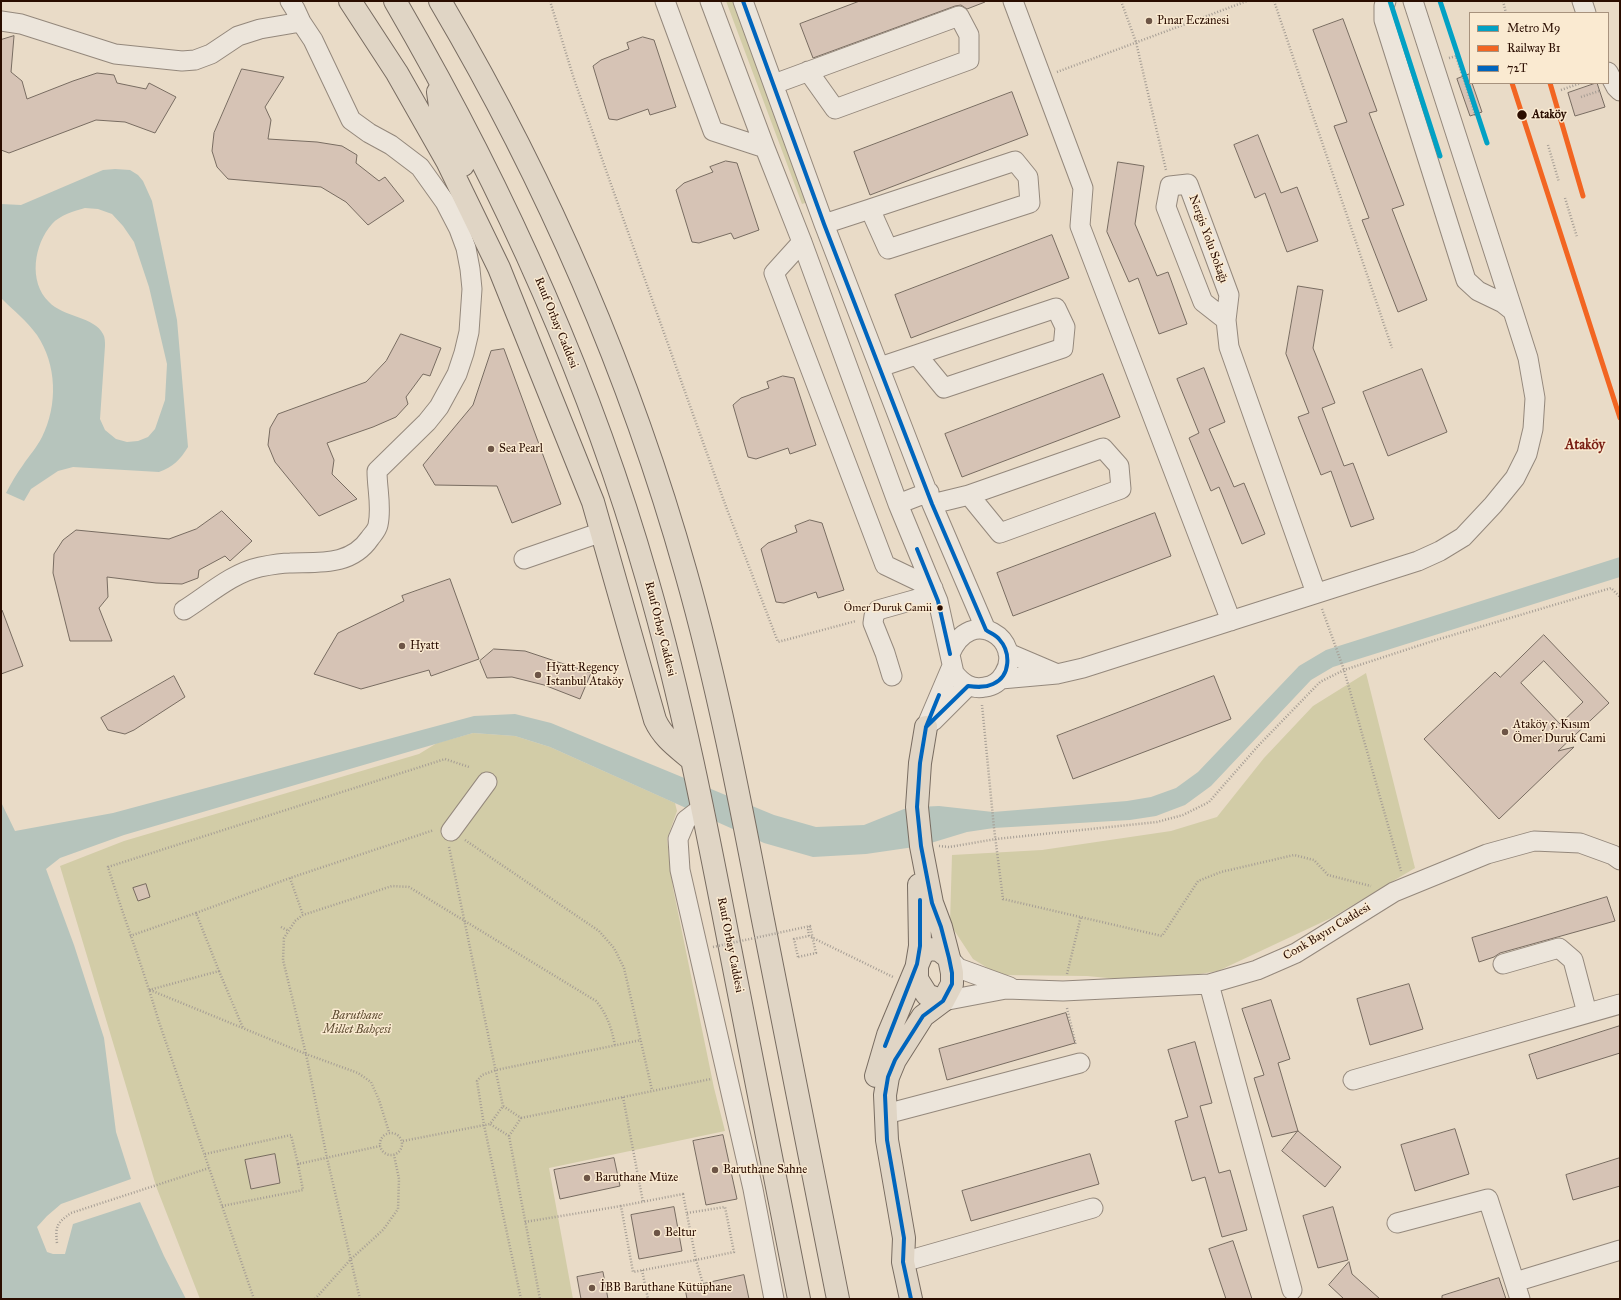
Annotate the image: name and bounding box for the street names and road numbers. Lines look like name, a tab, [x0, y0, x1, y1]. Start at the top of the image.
street label: Nergis Yolu Sokağı	[1185, 193, 1231, 285]
street label: Rauf Orbay Caddesi	[531, 275, 581, 371]
street label: Rauf Orbay Caddesi	[641, 580, 679, 678]
street label: Rauf Orbay Caddesi	[714, 896, 746, 994]
street label: Conk Bayırı Caddesi	[1281, 900, 1373, 964]

